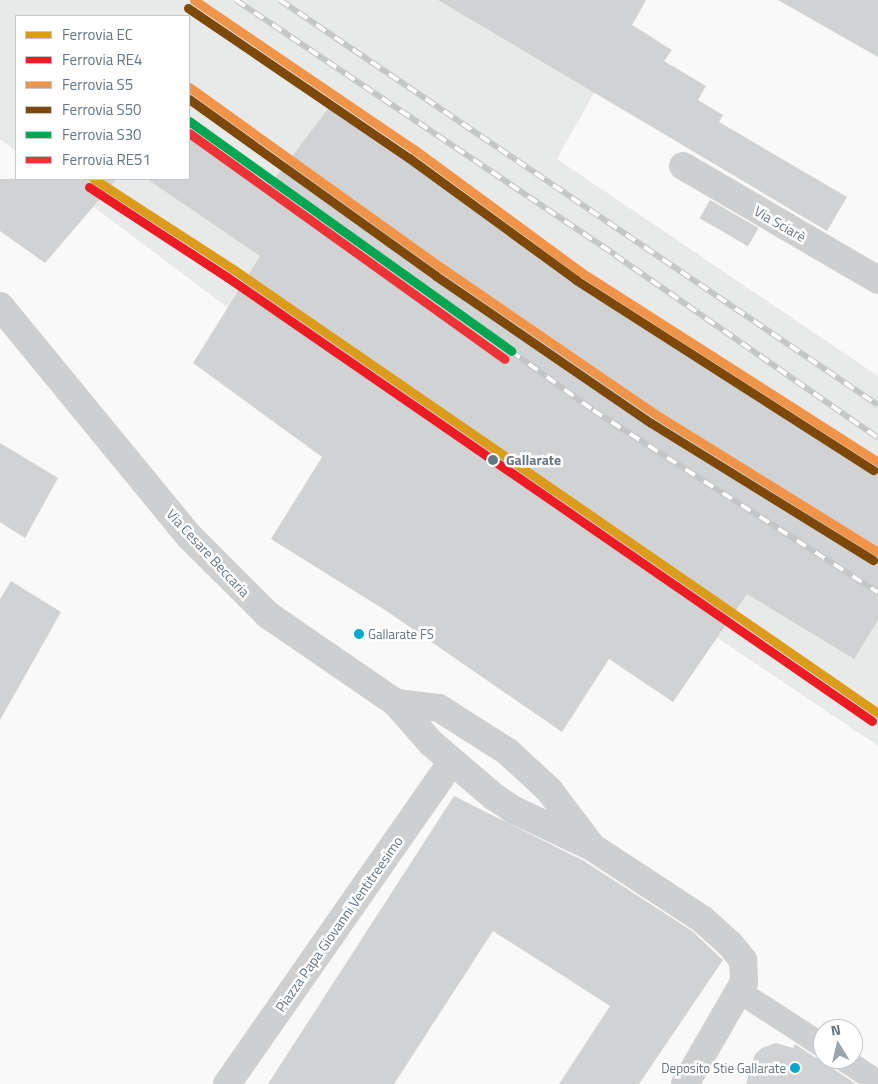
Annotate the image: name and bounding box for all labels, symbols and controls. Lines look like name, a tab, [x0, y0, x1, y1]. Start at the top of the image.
legend	[15, 15, 190, 180]
text: Ferrovia EC	[62, 23, 133, 46]
text: Ferrovia RE4	[62, 48, 142, 71]
text: Ferrovia S5	[62, 73, 133, 96]
text: Ferrovia S50	[62, 98, 141, 121]
text: Ferrovia S30	[62, 123, 141, 146]
text: Ferrovia RE51	[62, 148, 151, 171]
street label: Via Sciarè	[751, 203, 809, 245]
marker: Gallarate	[484, 451, 502, 469]
place label: Gallarate	[506, 452, 561, 468]
street label: Via Cesare Beccaria	[163, 506, 253, 600]
place label: Gallarate FS	[368, 626, 434, 642]
marker: Gallarate FS	[354, 629, 364, 639]
street label: Piazza Papa Giovanni Ventitreesimo	[272, 833, 406, 1015]
north arrow	[813, 1019, 863, 1069]
text: N	[829, 1019, 842, 1041]
place label: Deposito Stie Gallarate	[661, 1060, 786, 1076]
marker: Deposito Stie Gallarate	[790, 1063, 800, 1073]

